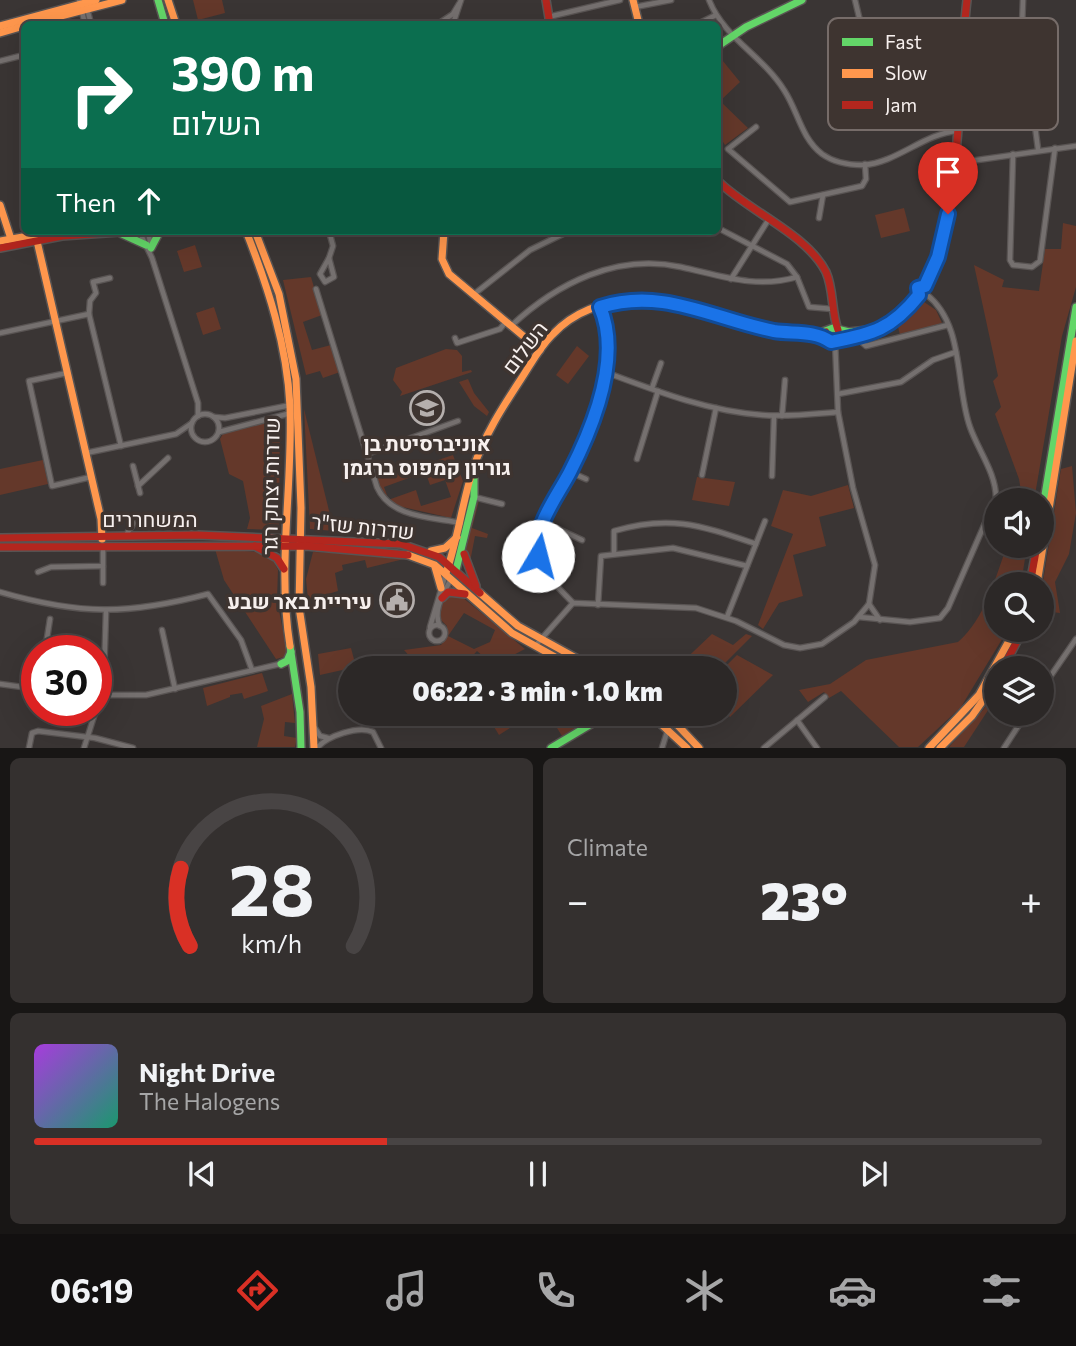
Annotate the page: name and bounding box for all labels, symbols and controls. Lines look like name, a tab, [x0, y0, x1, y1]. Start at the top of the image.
legend	[828, 18, 1058, 130]
text: Fast	[885, 30, 922, 53]
text: 390 m	[171, 41, 314, 101]
icon: right	[56, 49, 147, 140]
text: Slow	[885, 61, 927, 84]
text: Jam	[885, 93, 917, 116]
text: השלום	[171, 102, 261, 142]
pin	[918, 142, 978, 214]
icon: arrive	[929, 153, 967, 191]
icon: ahead	[130, 182, 168, 220]
text: Then	[56, 186, 116, 217]
street label: השלום	[496, 316, 552, 378]
school or university icon: אוניברסיטת בן גוריון קמפוס ברגמן	[408, 389, 446, 427]
street label: שדרות יצחק רגר	[256, 417, 284, 555]
place label: אוניברסיטת בן גוריון קמפוס ברגמן	[343, 430, 511, 479]
map controls	[984, 488, 1054, 726]
button: sound	[984, 488, 1054, 558]
street label: המשחררים	[102, 506, 198, 531]
street label: שדרות שז"ר	[310, 508, 416, 544]
position arrow	[501, 519, 575, 593]
button: search	[984, 572, 1054, 642]
public building icon: עיריית באר שבע	[378, 581, 416, 619]
place label: עיריית באר שבע	[227, 588, 372, 613]
speed limit sign: 30	[21, 635, 112, 726]
button: layers	[984, 656, 1054, 726]
text: 06:22 · 3 min · 1.0 km	[412, 675, 663, 706]
text: Climate	[567, 833, 648, 861]
text: 28	[229, 843, 315, 932]
text: 23°	[760, 867, 848, 931]
text: −	[567, 876, 589, 923]
text: +	[1020, 876, 1042, 923]
text: km/h	[241, 928, 302, 958]
text: Night Drive	[139, 1056, 275, 1087]
text: The Halogens	[139, 1087, 280, 1115]
icon: previous	[183, 1155, 221, 1193]
icon: pause	[519, 1155, 557, 1193]
icon: next	[855, 1155, 893, 1193]
icon: directions	[233, 1266, 282, 1315]
icon: music	[382, 1266, 431, 1315]
icon: phone	[531, 1266, 580, 1315]
icon: climate	[680, 1266, 729, 1315]
icon: car	[828, 1266, 877, 1315]
icon: filters	[977, 1266, 1026, 1315]
text: 06:19	[50, 1270, 134, 1310]

